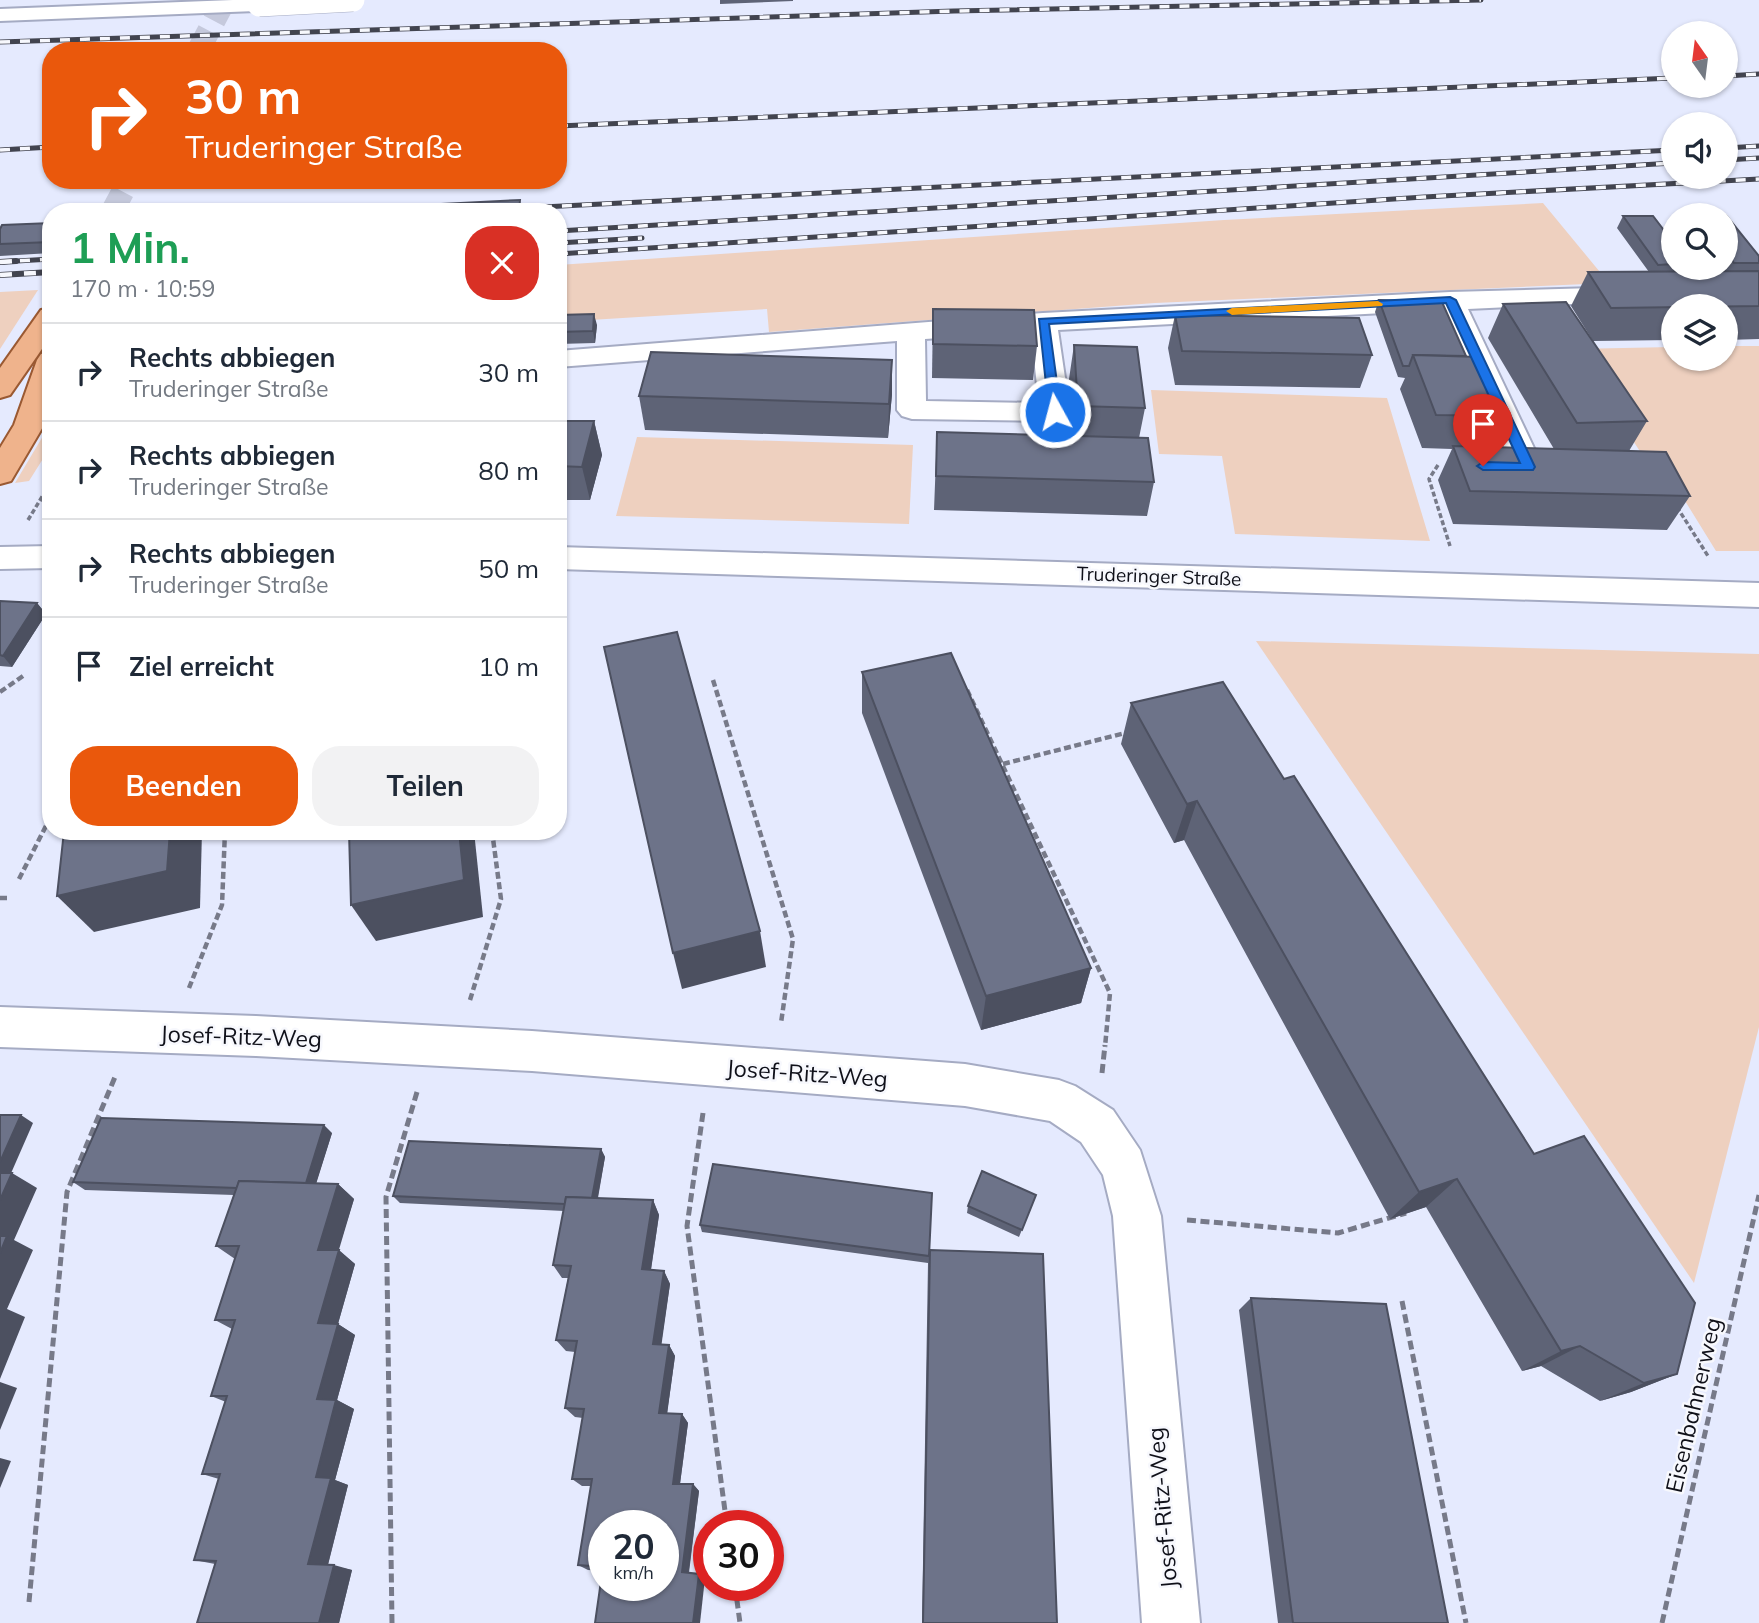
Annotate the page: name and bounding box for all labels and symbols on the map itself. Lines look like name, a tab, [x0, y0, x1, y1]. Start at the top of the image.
north arrow	[1661, 21, 1738, 98]
position arrow	[1018, 375, 1092, 449]
pin	[1453, 394, 1513, 466]
street label: Truderinger Straße	[1076, 561, 1242, 591]
street label: Josef-Ritz-Weg	[160, 1019, 322, 1053]
street label: Josef-Ritz-Weg	[725, 1053, 889, 1093]
street label: Eisenbahnerweg	[1659, 1315, 1727, 1495]
street label: Josef-Ritz-Weg	[1141, 1426, 1183, 1590]
speed limit sign: 30	[693, 1510, 784, 1601]

